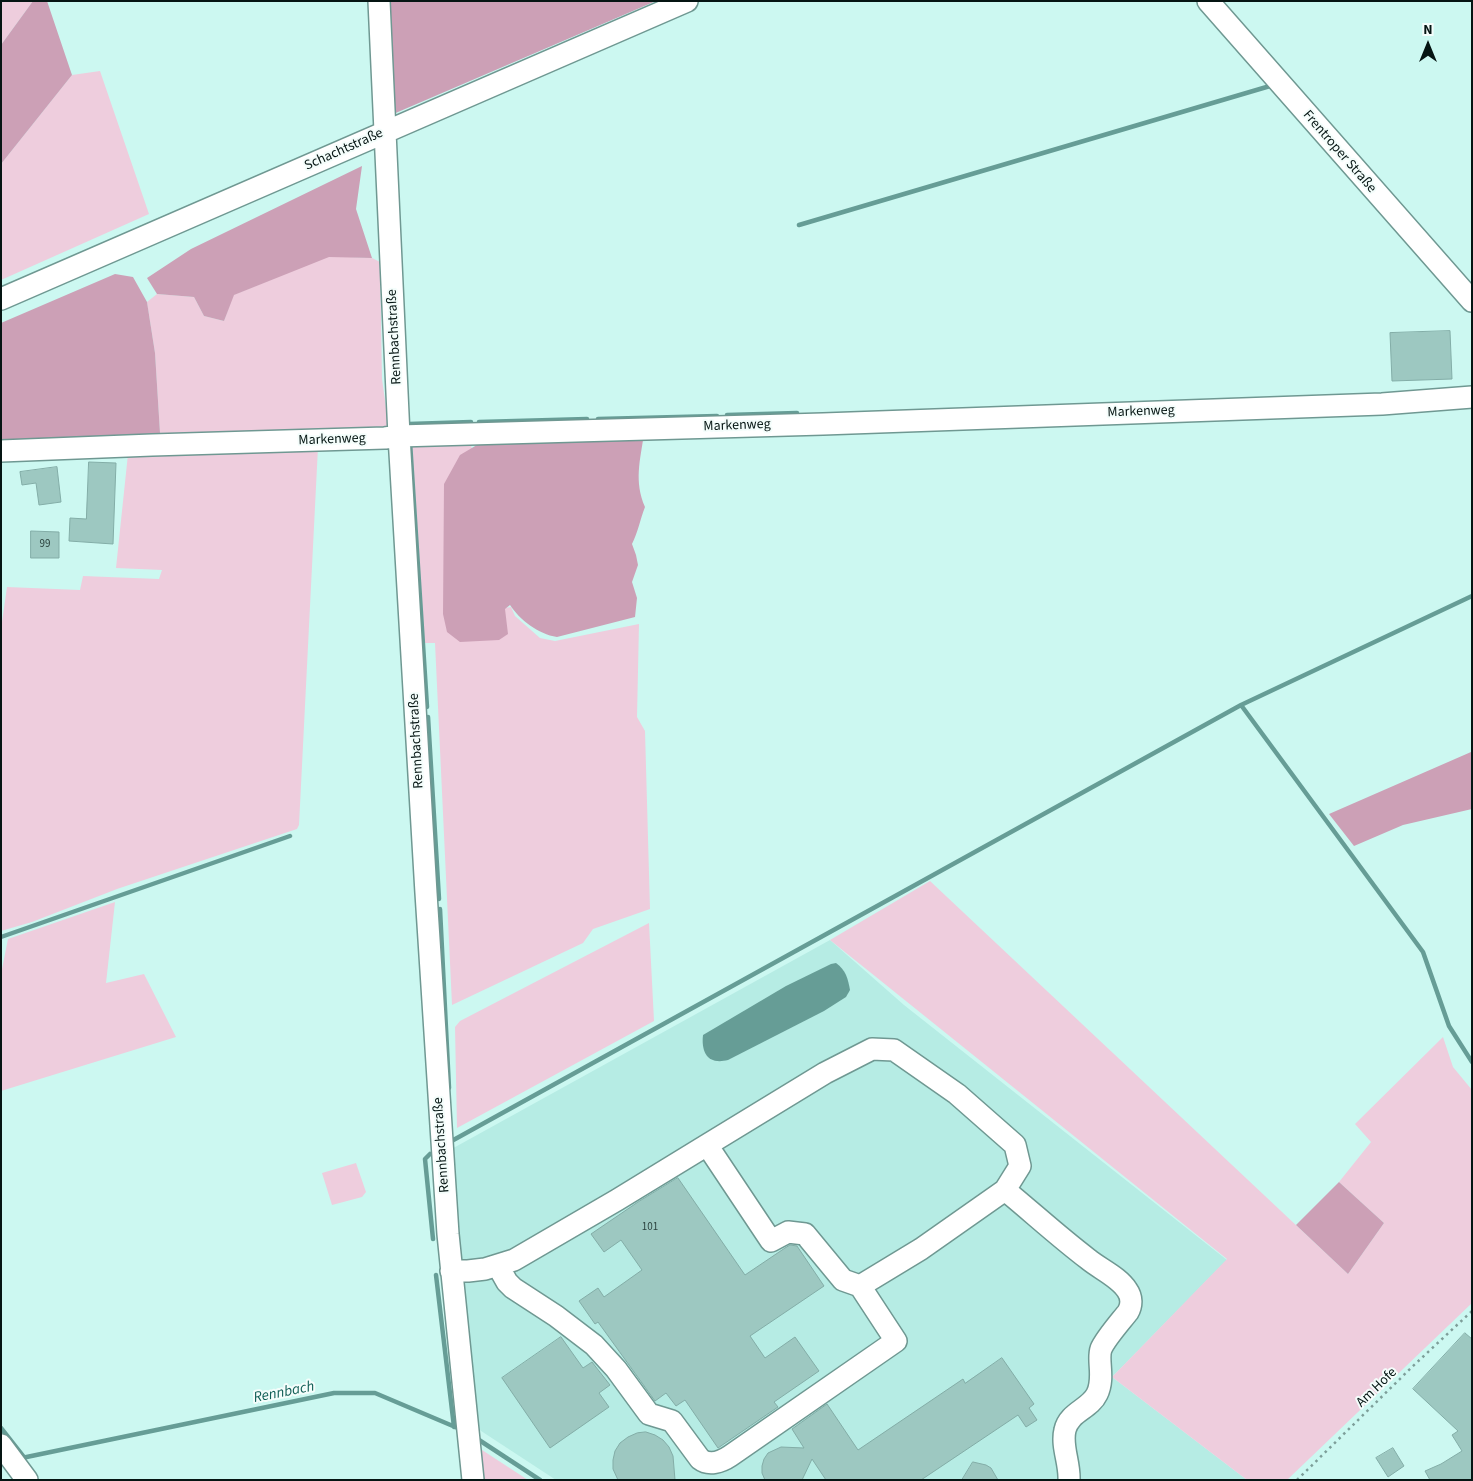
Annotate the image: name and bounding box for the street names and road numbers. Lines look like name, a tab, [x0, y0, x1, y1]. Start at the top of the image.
street label: Frentroper Straße	[1299, 107, 1379, 197]
street label: Schachtstraße	[302, 125, 386, 175]
street label: Rennbachstraße	[384, 289, 406, 385]
street label: Markenweg	[1107, 402, 1175, 422]
street label: Markenweg	[703, 416, 771, 436]
street label: Markenweg	[298, 430, 366, 450]
street label: Rennbachstraße	[406, 693, 428, 789]
street label: Rennbachstraße	[430, 1097, 454, 1193]
street label: Am Hofe	[1353, 1365, 1401, 1411]

